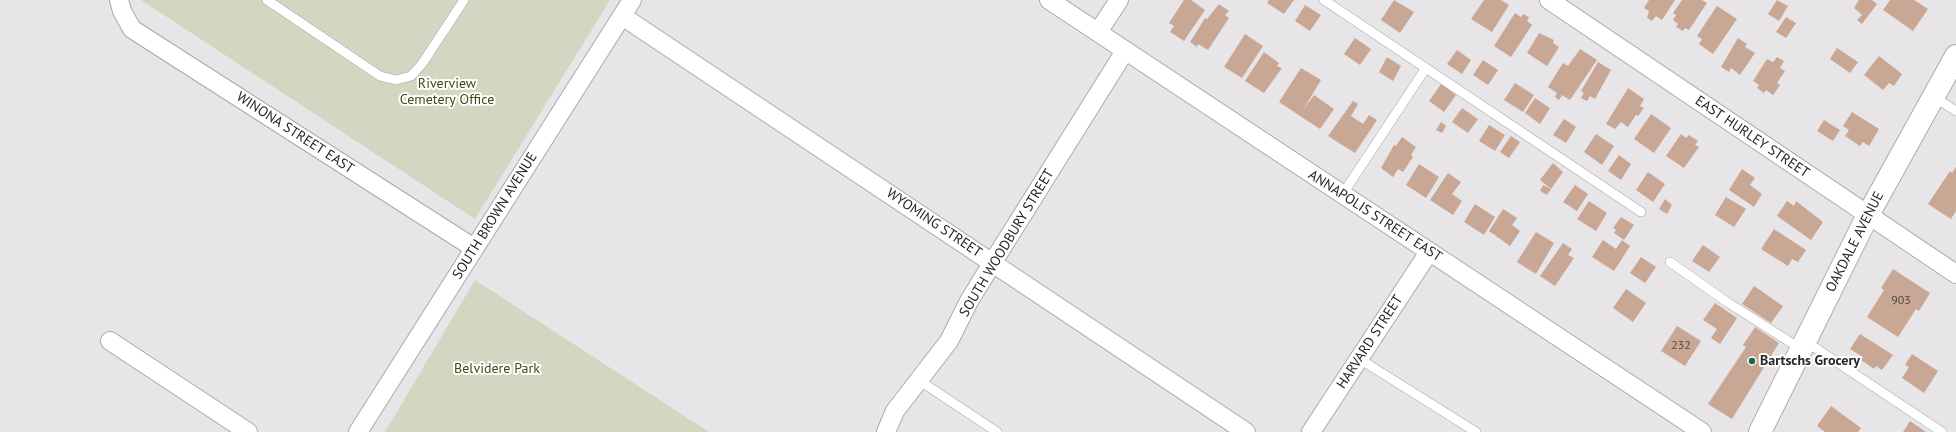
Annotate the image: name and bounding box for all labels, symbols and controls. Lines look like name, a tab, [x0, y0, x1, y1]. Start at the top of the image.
park label: Riverview Cemetery Office	[400, 76, 494, 108]
street label: WINONA STREET EAST	[233, 89, 357, 177]
street label: EAST HURLEY STREET	[1692, 93, 1812, 181]
street label: SOUTH BROWN AVENUE	[449, 150, 541, 282]
street label: SOUTH WOODBURY STREET	[956, 166, 1058, 320]
street label: ANNAPOLIS STREET EAST	[1305, 167, 1445, 265]
street label: WYOMING STREET	[883, 185, 985, 261]
street label: OAKDALE AVENUE	[1822, 189, 1888, 295]
street label: HARVARD STREET	[1333, 292, 1407, 392]
house number: 903	[1891, 294, 1911, 308]
house number: 232	[1671, 339, 1691, 353]
place label: Bartschs Grocery	[1760, 353, 1860, 369]
marker: Bartschs Grocery	[1747, 356, 1757, 366]
park label: Belvidere Park	[454, 361, 540, 377]

